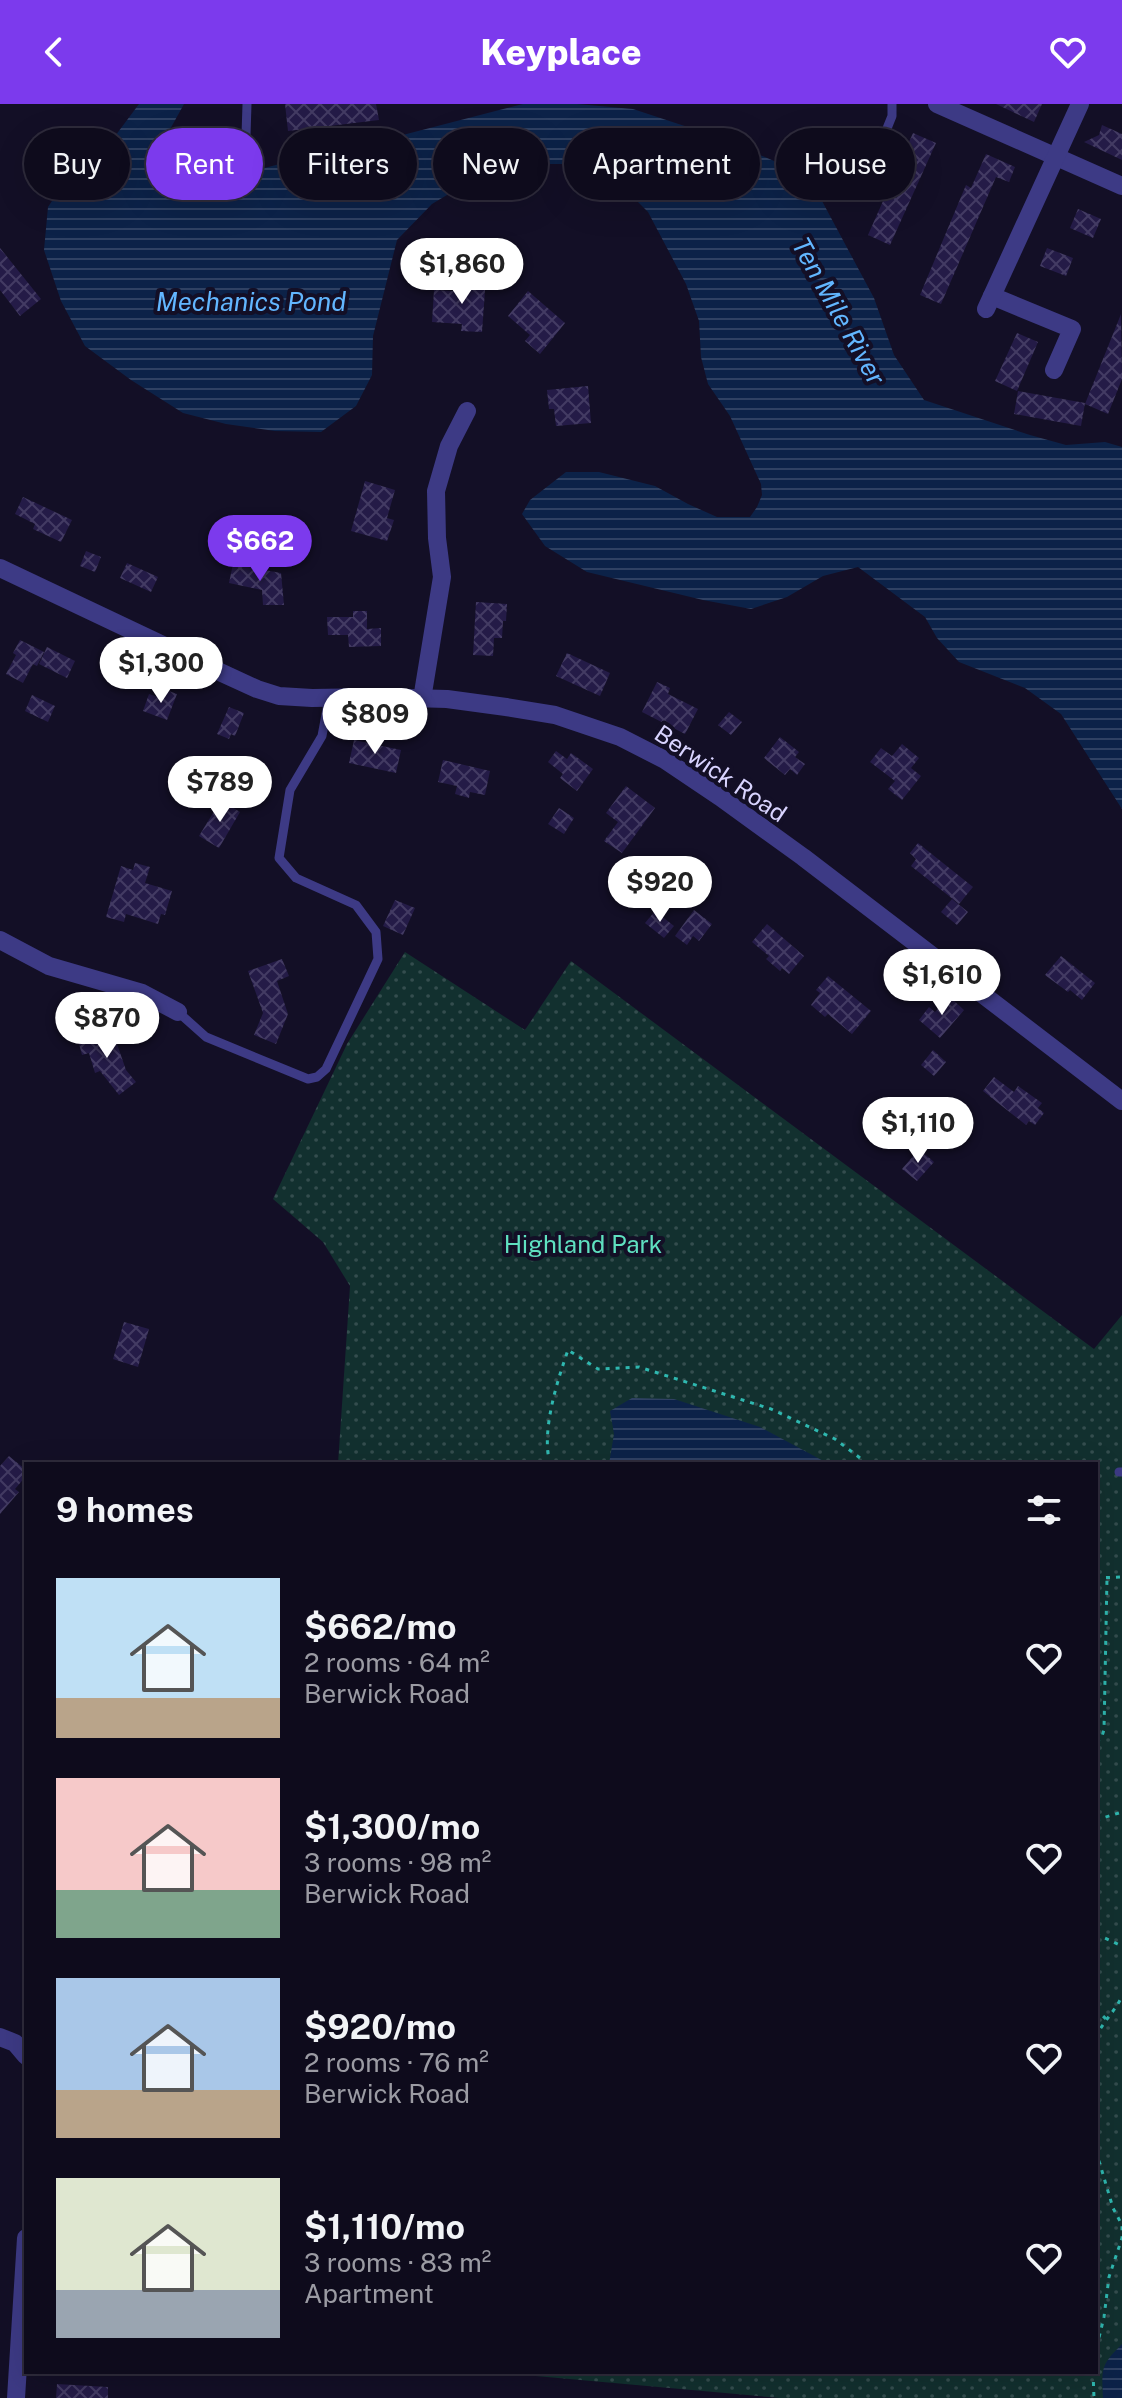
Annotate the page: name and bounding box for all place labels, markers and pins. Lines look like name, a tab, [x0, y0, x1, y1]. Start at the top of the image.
pin: $1,860	[397, 238, 527, 306]
pin: $662	[213, 515, 307, 583]
pin: $1,300	[96, 637, 226, 705]
pin: $809	[328, 688, 422, 756]
pin: $789	[173, 756, 267, 824]
pin: $920	[613, 856, 707, 924]
pin: $1,610	[877, 949, 1007, 1017]
pin: $870	[60, 992, 154, 1060]
pin: $1,110	[853, 1097, 983, 1165]

